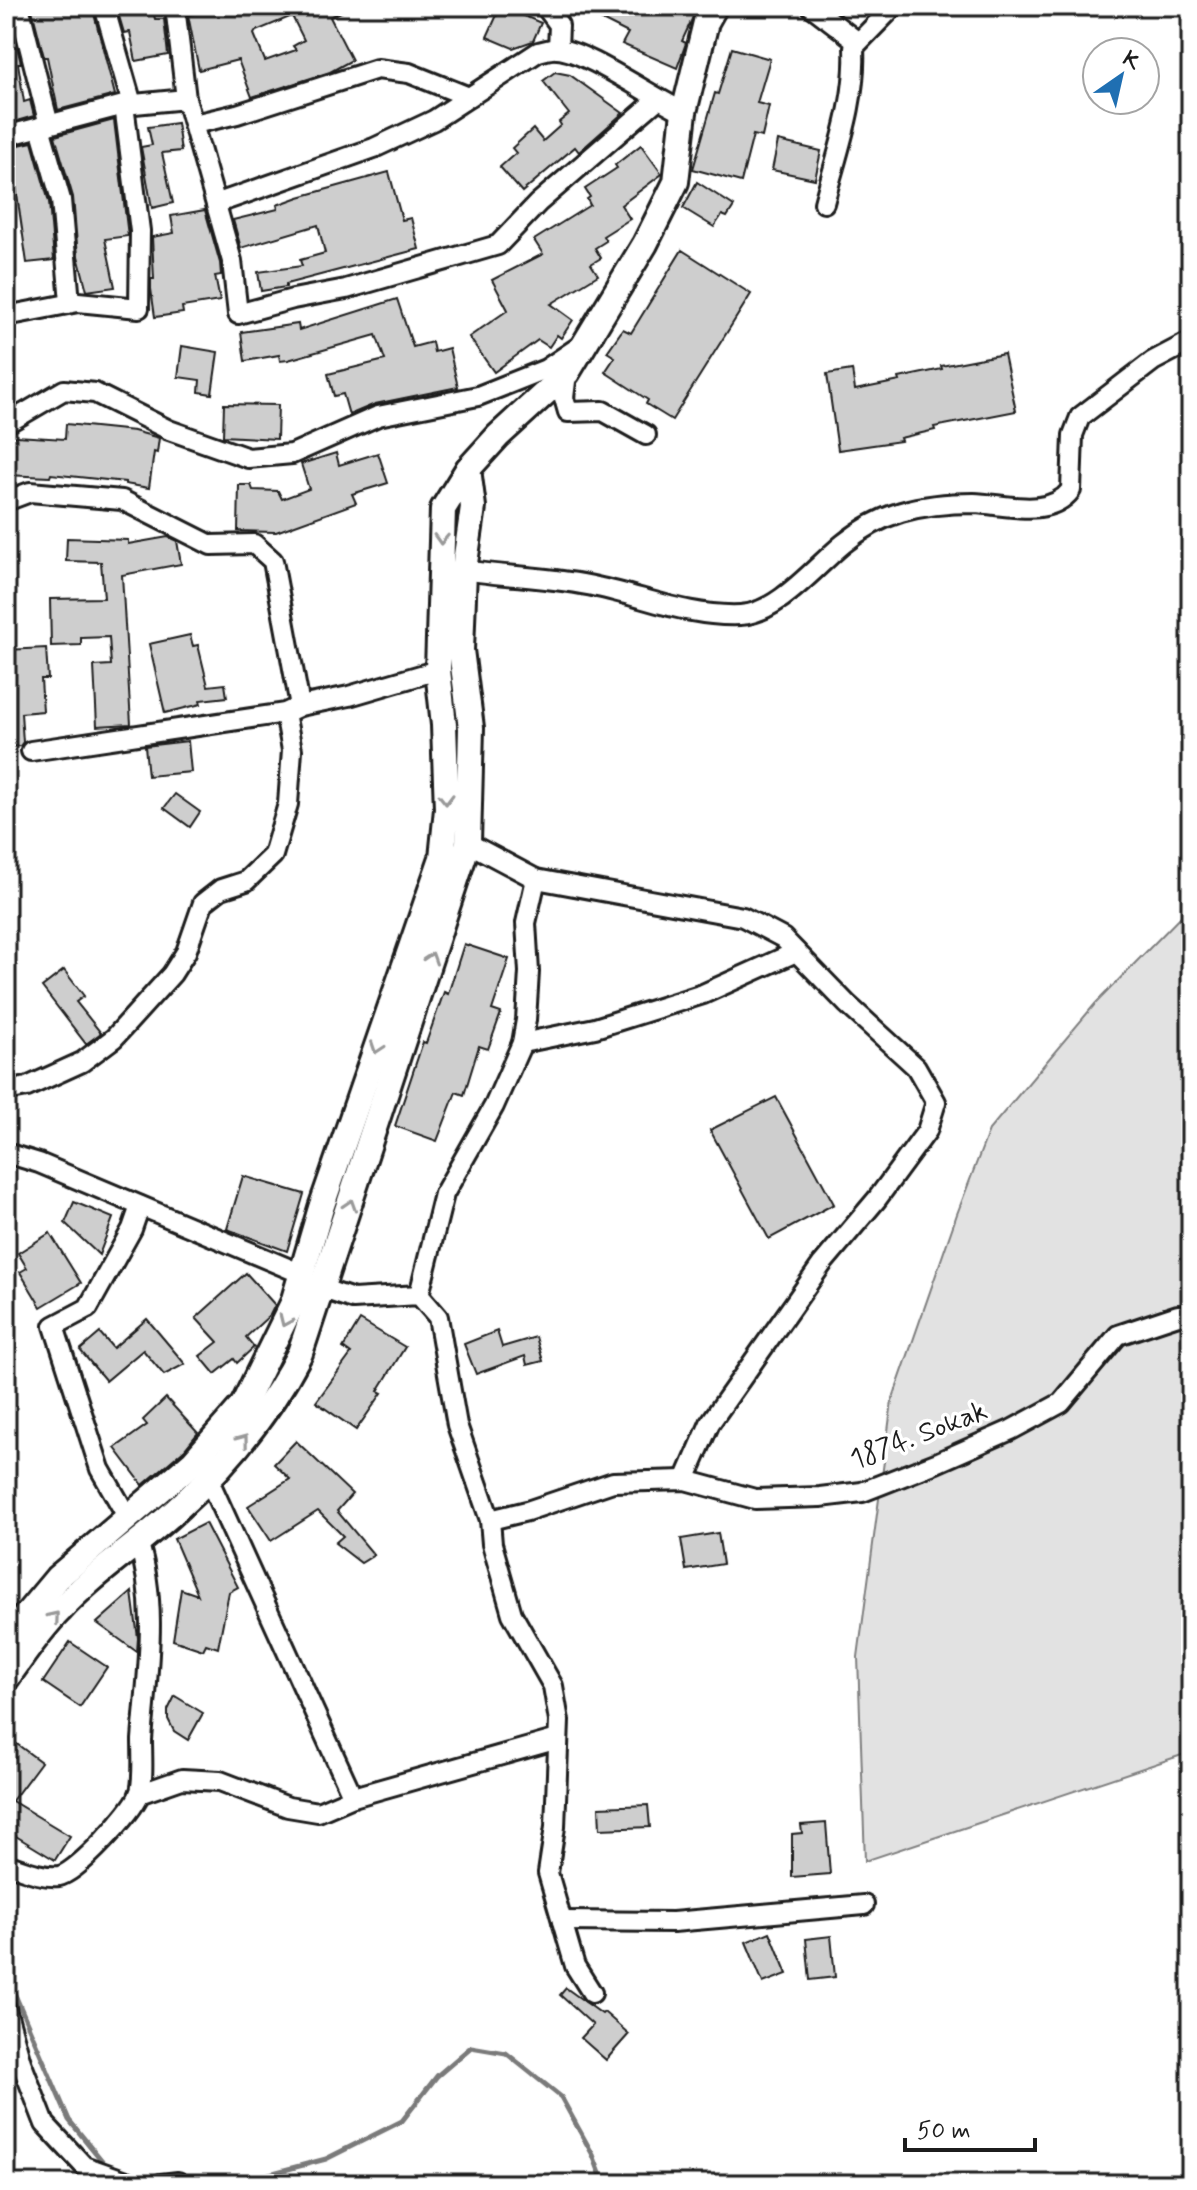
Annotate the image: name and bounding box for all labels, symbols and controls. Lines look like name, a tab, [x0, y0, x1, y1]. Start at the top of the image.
north arrow	[1081, 36, 1161, 116]
text: K	[1117, 45, 1146, 77]
one-way arrow	[433, 534, 450, 546]
one-way arrow	[438, 793, 455, 806]
one-way arrow	[422, 952, 438, 966]
one-way arrow	[370, 1040, 387, 1054]
one-way arrow	[341, 1199, 357, 1213]
one-way arrow	[279, 1313, 295, 1327]
street label: 1874. Sokak	[845, 1393, 993, 1479]
one-way arrow	[234, 1434, 248, 1449]
one-way arrow	[44, 1612, 59, 1627]
scale bar	[905, 2102, 1035, 2152]
text: 50 m	[917, 2116, 971, 2147]

